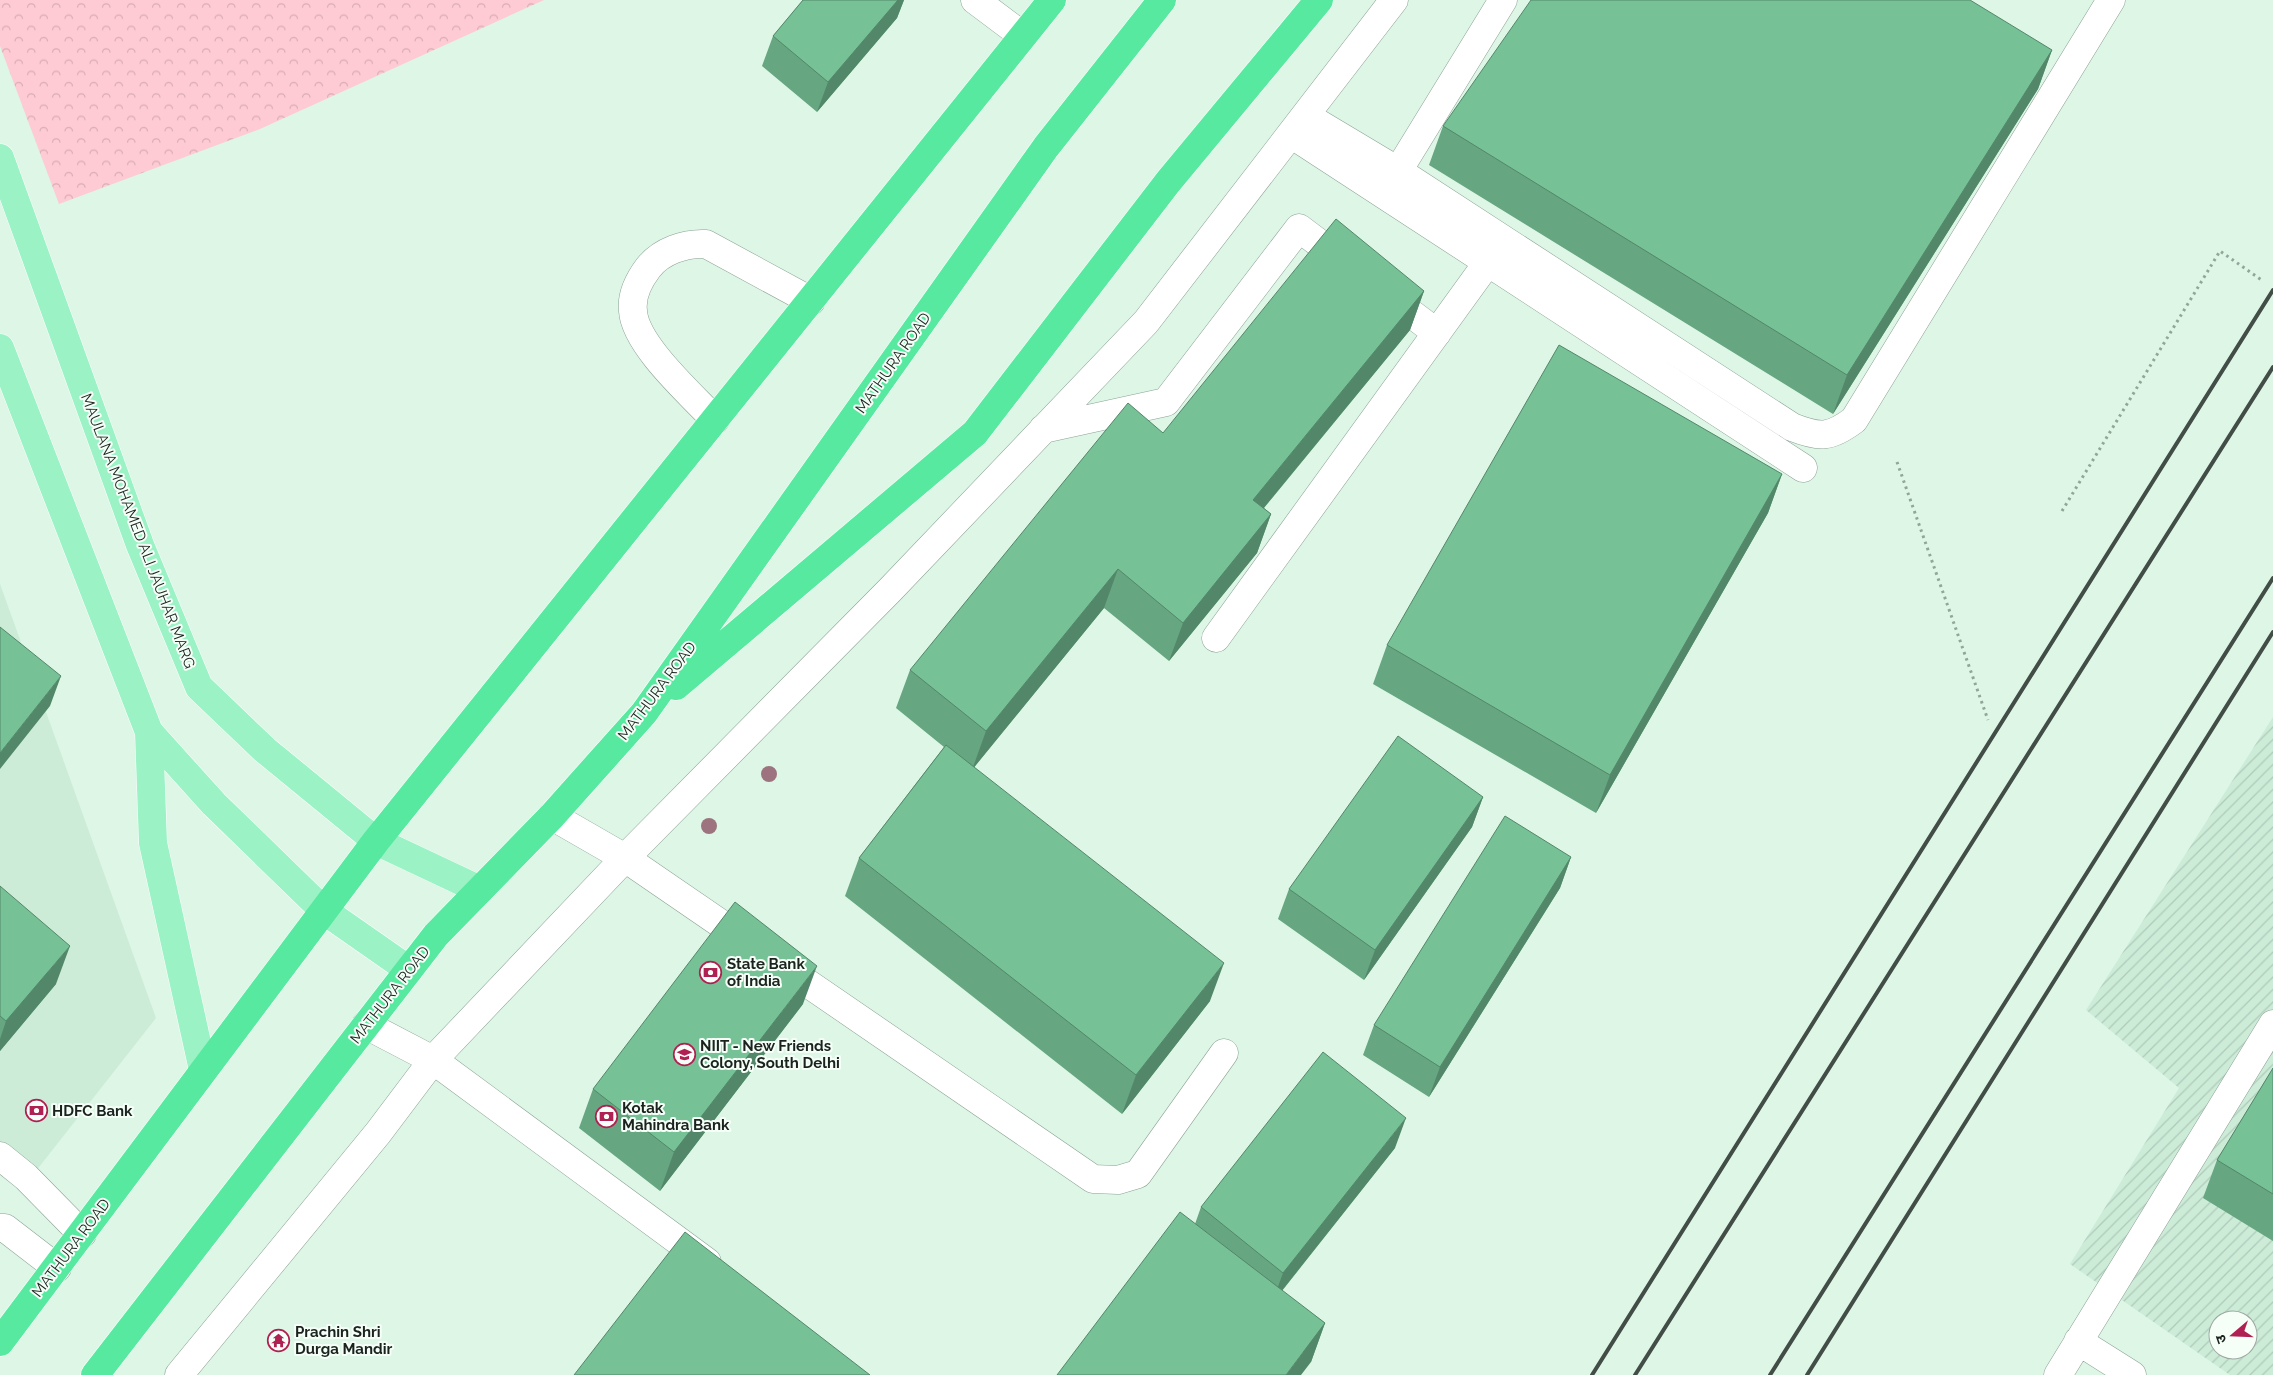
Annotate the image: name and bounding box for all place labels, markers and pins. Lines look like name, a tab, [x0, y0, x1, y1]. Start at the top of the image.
place label: State Bank of India	[727, 955, 805, 990]
bank icon: State Bank of India	[699, 961, 723, 985]
place label: NIIT - New Friends Colony, South Delhi	[700, 1037, 840, 1072]
school or university icon: NIIT - New Friends Colony, South Delhi	[672, 1043, 696, 1067]
bank icon: HDFC Bank	[24, 1099, 48, 1123]
place label: Kotak Mahindra Bank	[622, 1099, 730, 1134]
place label: HDFC Bank	[52, 1102, 133, 1120]
bank icon: Kotak Mahindra Bank	[594, 1105, 618, 1129]
place label: Prachin Shri Durga Mandir	[295, 1323, 393, 1358]
temple icon: Prachin Shri Durga Mandir	[267, 1329, 291, 1353]

